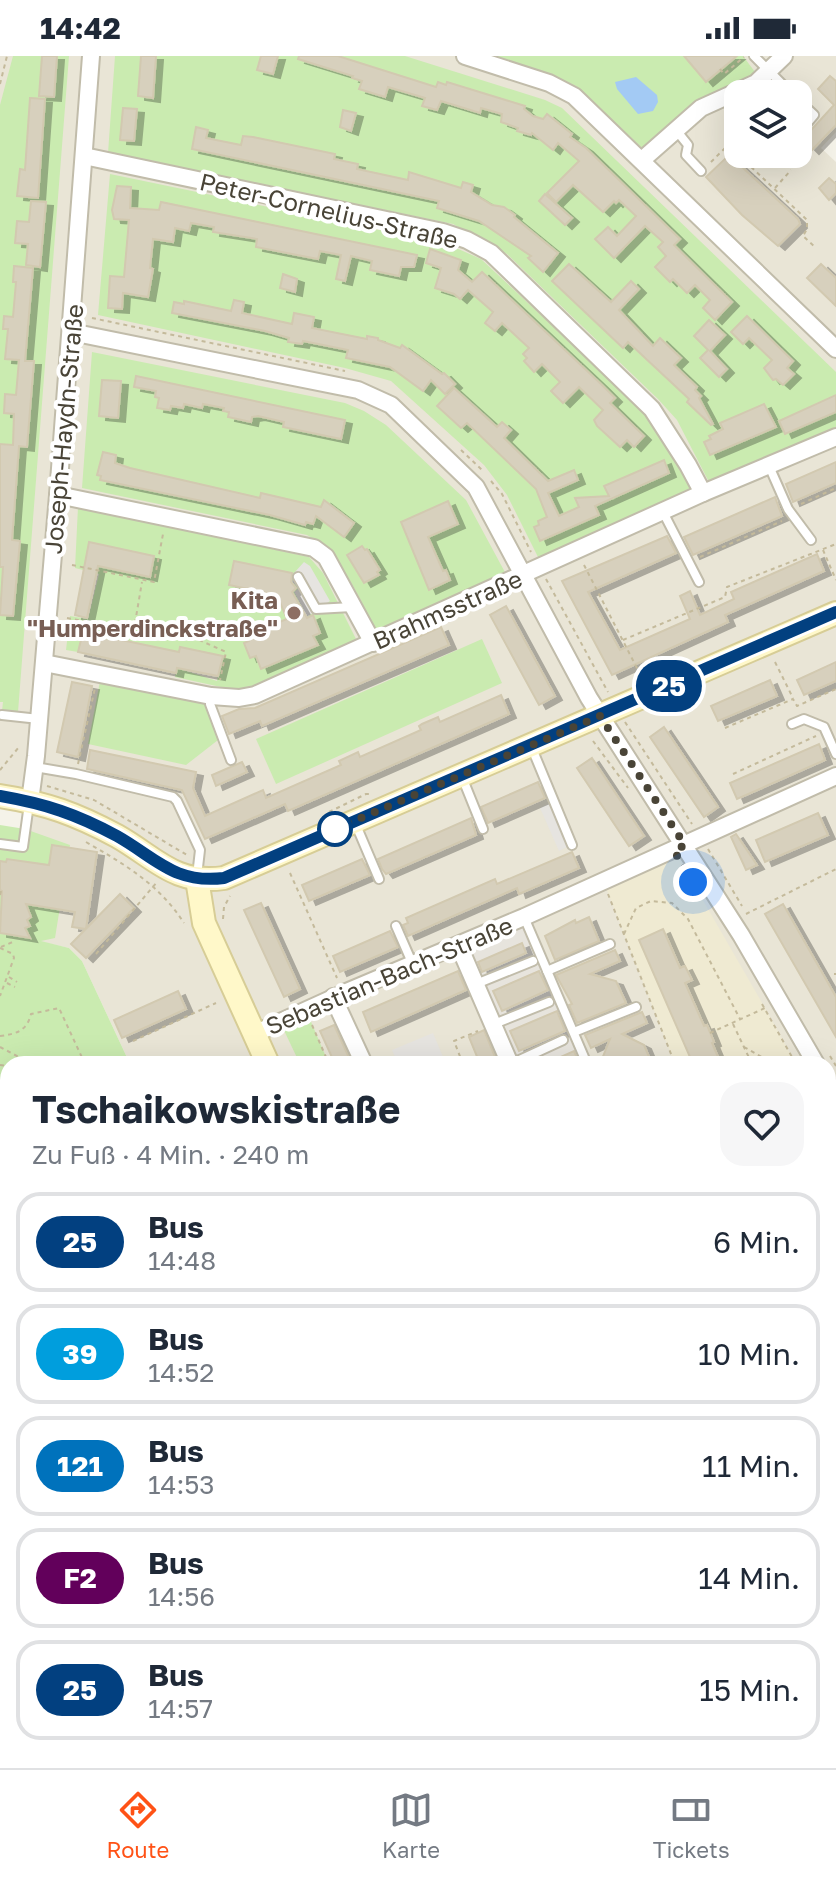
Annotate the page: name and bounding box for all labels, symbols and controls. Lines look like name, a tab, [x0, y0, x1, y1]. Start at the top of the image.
text: 14:42	[40, 10, 121, 46]
map controls	[724, 80, 812, 168]
button: layers	[724, 80, 812, 168]
street label: Peter-Cornelius-Straße	[197, 166, 461, 254]
street label: Joseph-Haydn-Straße	[38, 303, 88, 555]
street label: Brahmsstraße	[368, 563, 526, 655]
place label: Kita "Humperdinckstraße"	[27, 585, 278, 642]
marker: Kita "Humperdinckstraße"	[285, 604, 303, 622]
line badge: 25	[633, 660, 705, 712]
text: 25	[652, 669, 686, 702]
unlabelled marker	[318, 812, 352, 846]
your location	[673, 862, 713, 902]
street label: Sebastian-Bach-Straße	[261, 910, 517, 1040]
button: heart	[720, 1082, 804, 1166]
text: Tschaikowskistraße	[32, 1086, 400, 1131]
text: Zu Fuß · 4 Min. · 240 m	[32, 1139, 309, 1170]
text: Bus	[148, 1209, 204, 1245]
text: 6 Min.	[713, 1224, 800, 1260]
text: 25	[63, 1225, 97, 1258]
text: 14:48	[148, 1245, 216, 1276]
text: Bus	[148, 1321, 204, 1357]
text: 10 Min.	[698, 1336, 800, 1372]
text: 39	[63, 1337, 97, 1370]
text: 14:52	[148, 1357, 214, 1388]
text: Bus	[148, 1433, 204, 1469]
text: 11 Min.	[702, 1448, 800, 1484]
text: 121	[57, 1449, 103, 1482]
text: 14:53	[148, 1469, 215, 1500]
text: Bus	[148, 1545, 204, 1581]
text: 14 Min.	[698, 1560, 800, 1596]
text: F2	[63, 1561, 97, 1594]
text: 14:56	[148, 1581, 215, 1612]
text: Bus	[148, 1657, 204, 1693]
text: 15 Min.	[699, 1672, 800, 1708]
text: 25	[63, 1673, 97, 1706]
text: 14:57	[148, 1693, 213, 1724]
tab: Route	[106, 1788, 169, 1863]
tab: Karte	[382, 1788, 440, 1863]
tab: Tickets	[653, 1788, 730, 1863]

